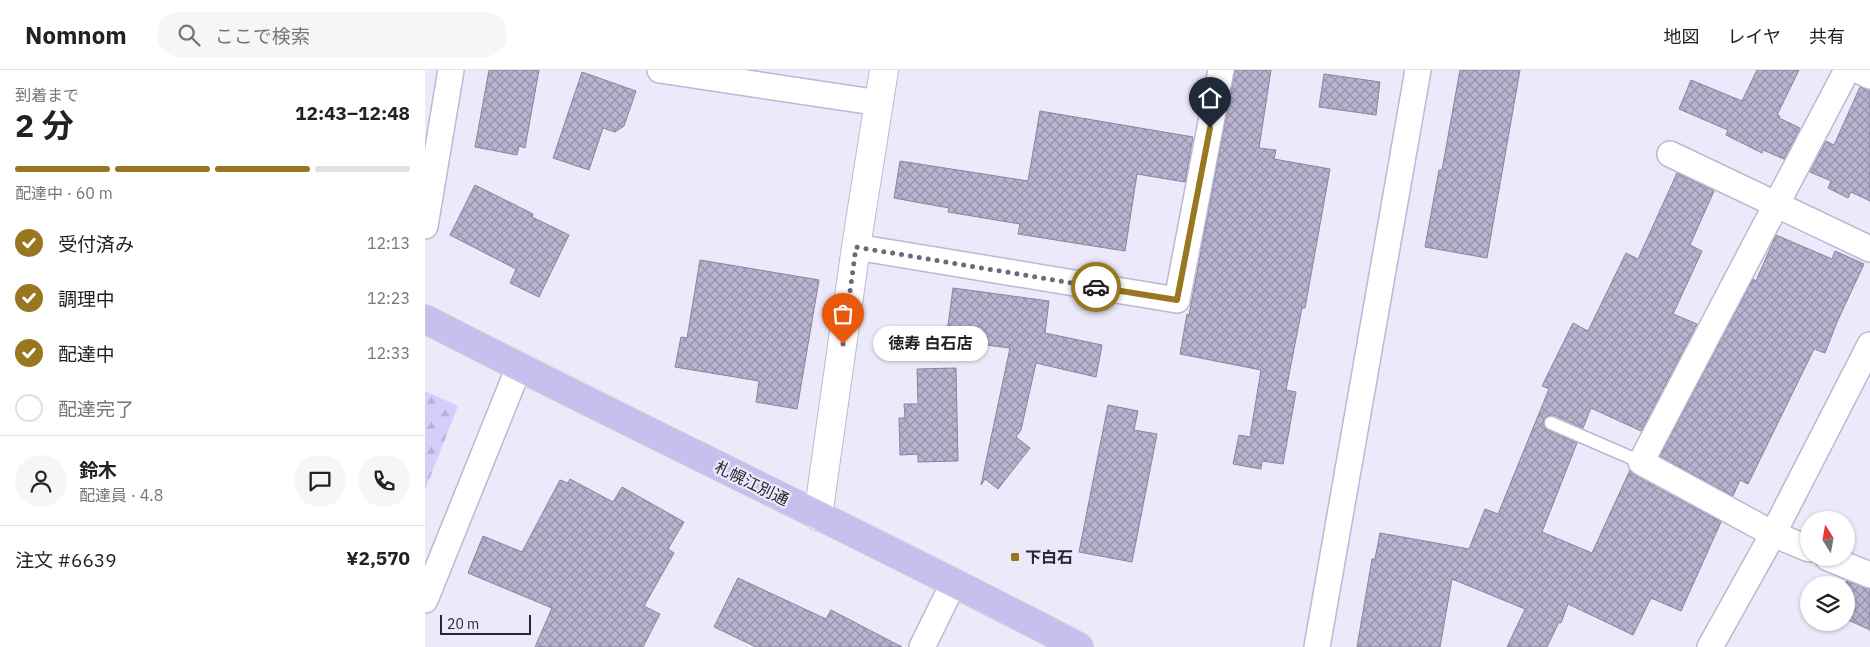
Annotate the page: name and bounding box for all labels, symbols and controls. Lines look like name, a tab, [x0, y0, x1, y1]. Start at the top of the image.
search box	[157, 12, 507, 57]
text: Nomnom	[25, 19, 127, 51]
icon: search	[175, 21, 203, 49]
text: ここで検索	[215, 24, 310, 48]
text: 地図	[1664, 25, 1700, 48]
text: レイヤ	[1728, 25, 1781, 48]
text: 共有	[1809, 25, 1845, 48]
pin	[1189, 77, 1231, 128]
icon: home	[1196, 84, 1224, 112]
text: 到着まで	[15, 85, 79, 105]
text: 12:43–12:48	[295, 101, 410, 125]
text: 2 分	[15, 104, 74, 146]
text: 配達中 · 60 m	[15, 183, 113, 203]
icon: check	[15, 229, 43, 257]
text: 受付済み	[58, 232, 134, 256]
text: 12:13	[367, 233, 410, 253]
courier	[1071, 262, 1121, 312]
icon: car	[1082, 273, 1110, 301]
icon: check	[15, 284, 43, 312]
text: 調理中	[58, 287, 115, 311]
text: 12:23	[367, 288, 410, 308]
pin	[822, 293, 864, 344]
icon: bag	[829, 300, 857, 328]
callout: 徳寿 白石店	[873, 326, 988, 362]
text: 徳寿 白石店	[889, 333, 972, 353]
icon: check	[15, 339, 43, 367]
text: 配達中	[58, 342, 115, 366]
text: 12:33	[367, 343, 410, 363]
text: 配達完了	[58, 397, 134, 421]
button: person	[15, 455, 67, 507]
button: chat	[294, 455, 346, 507]
button: phone	[358, 455, 410, 507]
street label: 札幌江別通	[712, 456, 792, 510]
text: 鈴木	[79, 458, 117, 482]
text: 配達員 · 4.8	[79, 485, 163, 505]
north arrow	[1800, 511, 1855, 566]
map controls	[1800, 511, 1855, 631]
text: ¥2,570	[346, 546, 410, 570]
place label: 下白石	[1025, 547, 1073, 567]
text: 注文 #6639	[15, 548, 117, 572]
marker: 下白石	[1009, 551, 1021, 563]
button: layers	[1800, 576, 1855, 631]
scale bar	[440, 612, 531, 635]
text: 20 m	[447, 615, 479, 633]

